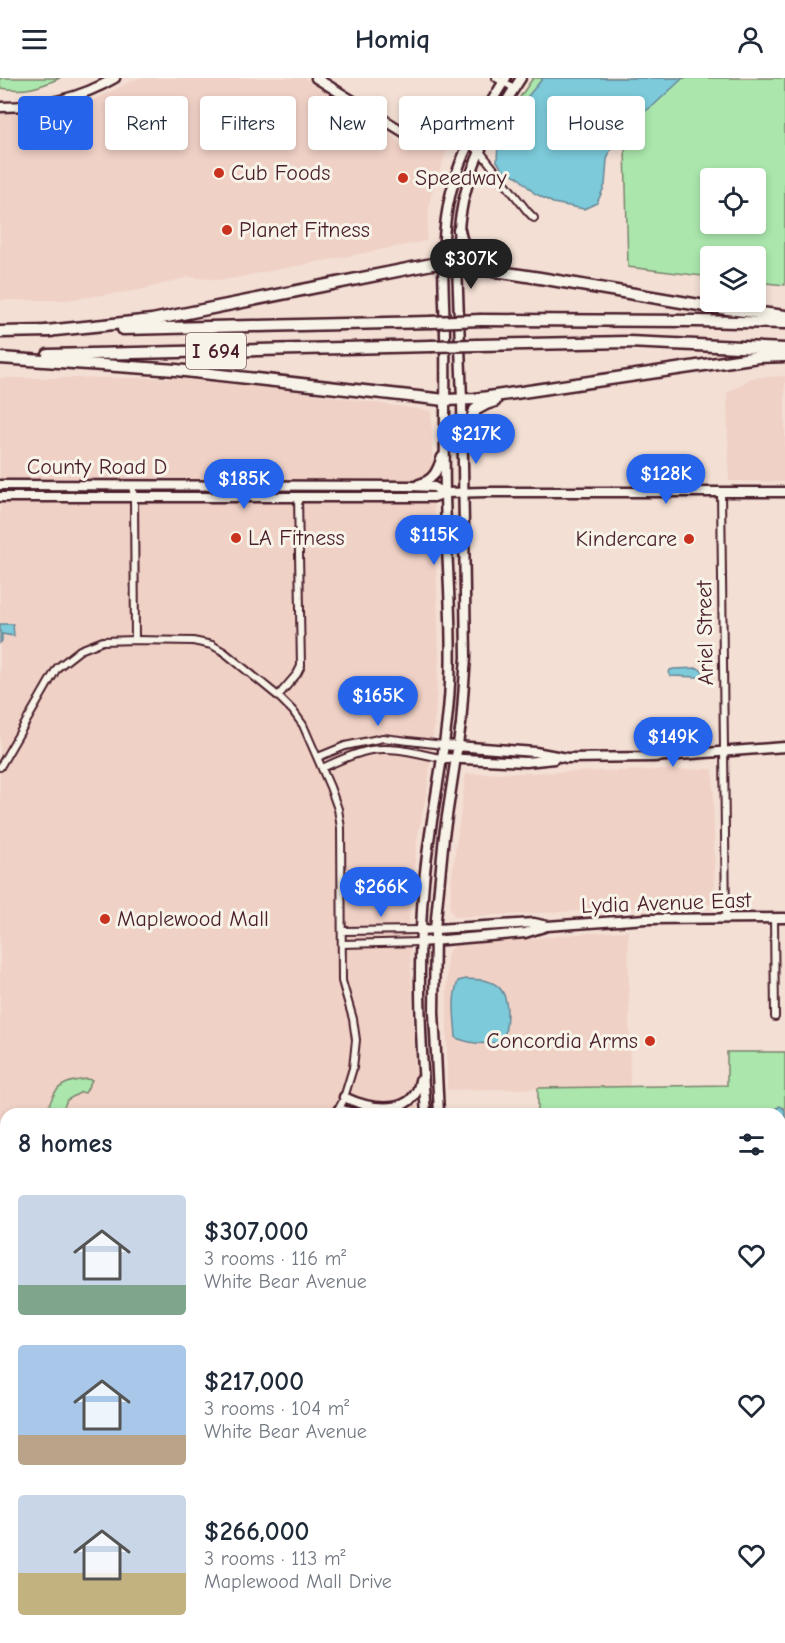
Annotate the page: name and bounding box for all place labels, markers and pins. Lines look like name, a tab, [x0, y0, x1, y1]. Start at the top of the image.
place label: Cub Foods	[231, 160, 330, 186]
place label: Speedway	[415, 165, 507, 191]
marker: Cub Foods	[212, 166, 226, 180]
marker: Speedway	[396, 171, 410, 185]
place label: Planet Fitness	[239, 217, 370, 243]
marker: Planet Fitness	[220, 223, 234, 237]
pin: $307K	[429, 239, 513, 290]
pin: $217K	[434, 414, 518, 465]
pin: $128K	[624, 454, 708, 505]
pin: $185K	[202, 459, 286, 510]
pin: $115K	[392, 515, 476, 566]
place label: LA Fitness	[248, 525, 345, 551]
place label: Kindercare	[575, 526, 677, 552]
marker: LA Fitness	[229, 531, 243, 545]
marker: Kindercare	[682, 532, 696, 546]
pin: $165K	[336, 676, 420, 727]
pin: $149K	[631, 717, 715, 768]
pin: $266K	[339, 867, 423, 918]
place label: Maplewood Mall	[117, 906, 269, 932]
marker: Maplewood Mall	[98, 912, 112, 926]
place label: Concordia Arms	[486, 1028, 638, 1054]
marker: Concordia Arms	[643, 1034, 657, 1048]

